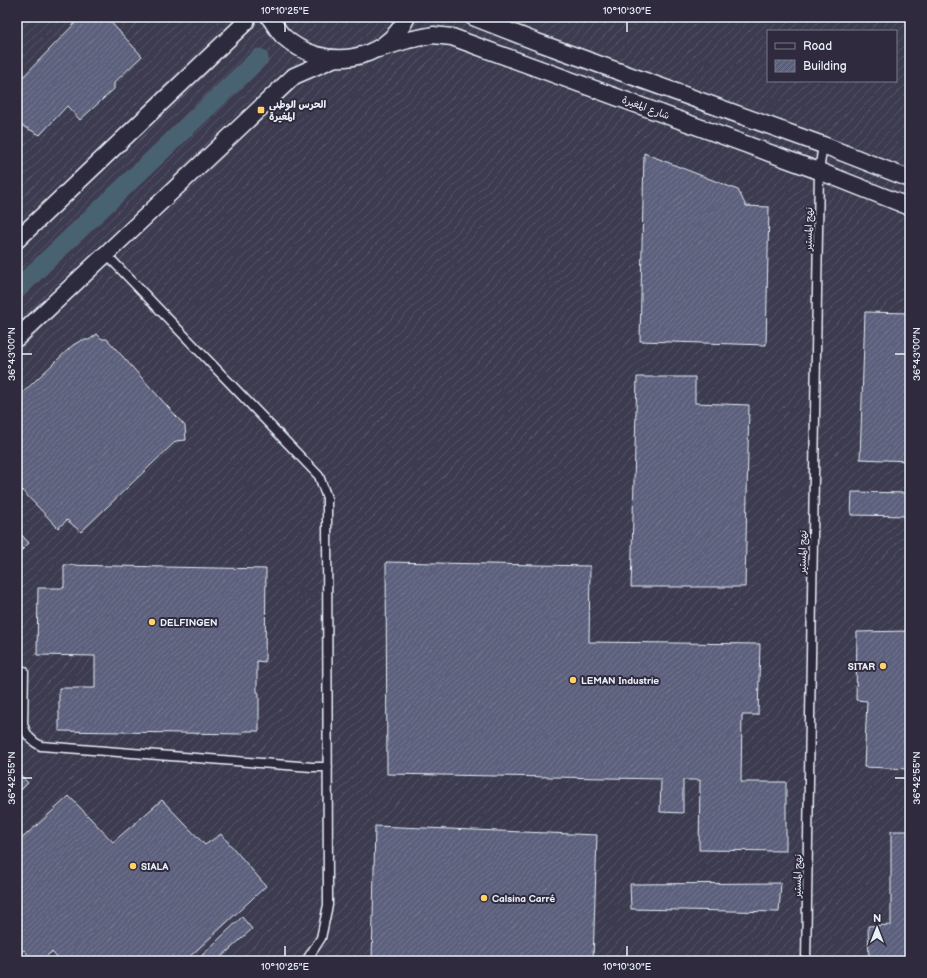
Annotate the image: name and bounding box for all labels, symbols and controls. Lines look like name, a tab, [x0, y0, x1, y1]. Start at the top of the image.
text: 10°10'25"E	[261, 5, 310, 17]
text: 10°10'30"E	[603, 5, 652, 17]
legend	[767, 30, 897, 82]
text: Road	[803, 39, 832, 54]
text: Building	[803, 59, 847, 74]
street label: شارع المغيرة	[620, 94, 671, 123]
place label: الحرس الوطني المغيرة	[269, 99, 326, 123]
marker: الحرس الوطني المغيرة	[256, 105, 266, 115]
street label: نهج المستير	[803, 207, 816, 252]
text: 36°43'00"N	[6, 327, 18, 381]
text: 36°43'00"N	[911, 327, 923, 381]
street label: نهج المستير	[797, 530, 810, 575]
marker: DELFINGEN	[147, 617, 157, 627]
place label: DELFINGEN	[160, 617, 218, 629]
place label: SITAR	[848, 661, 875, 673]
marker: SITAR	[878, 661, 888, 671]
marker: LEMAN Industrie	[568, 675, 578, 685]
place label: LEMAN Industrie	[581, 675, 659, 687]
text: 36°42'55"N	[6, 751, 18, 805]
text: 36°42'55"N	[911, 751, 923, 805]
street label: نهج المستير	[792, 854, 805, 899]
marker: SIALA	[128, 861, 138, 871]
place label: SIALA	[141, 861, 169, 873]
marker: Calsina Carré	[479, 893, 489, 903]
place label: Calsina Carré	[492, 893, 555, 905]
north arrow	[857, 908, 897, 948]
text: N	[873, 912, 881, 925]
text: 10°10'25"E	[261, 961, 310, 973]
text: 10°10'30"E	[603, 961, 652, 973]

